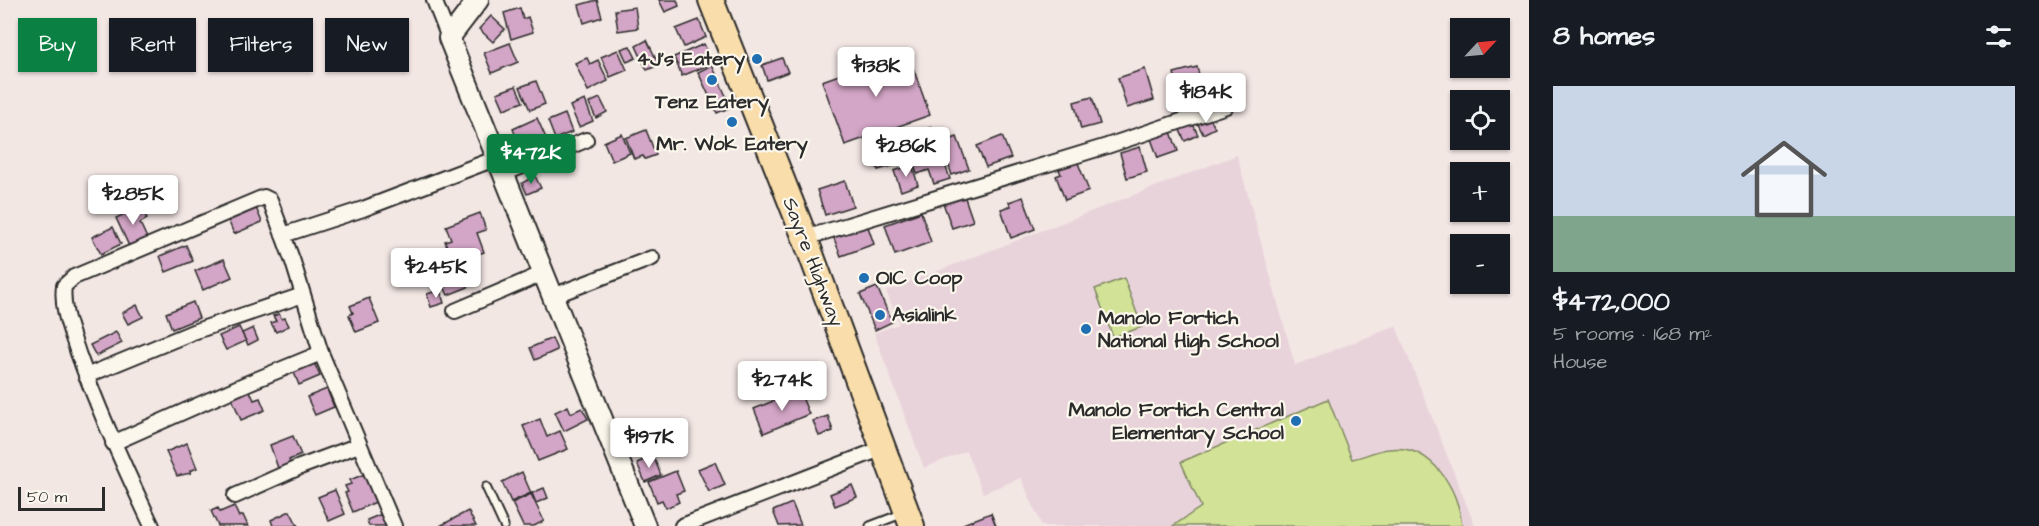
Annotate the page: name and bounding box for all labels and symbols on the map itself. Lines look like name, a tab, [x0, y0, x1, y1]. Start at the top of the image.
north arrow	[1450, 18, 1510, 78]
place label: 4J's Eatery	[637, 45, 745, 74]
pin: $138K	[834, 47, 918, 98]
marker: 4J's Eatery	[750, 52, 764, 66]
marker: Tenz Eatery	[705, 73, 719, 87]
pin: $184K	[1164, 73, 1248, 124]
place label: Tenz Eatery	[654, 88, 769, 117]
marker: Mr. Wok Eatery	[725, 115, 739, 129]
pin: $286K	[864, 127, 948, 178]
place label: Mr. Wok Eatery	[656, 130, 808, 159]
pin: $472K	[489, 134, 573, 185]
pin: $285K	[91, 175, 175, 226]
street label: Sayre Highway	[775, 193, 851, 331]
pin: $245K	[394, 248, 478, 299]
place label: OIC Coop	[876, 264, 963, 292]
marker: OIC Coop	[857, 271, 871, 285]
place label: Asialink	[892, 301, 957, 329]
place label: Manolo Fortich National High School	[1098, 304, 1279, 356]
marker: Asialink	[873, 308, 887, 322]
marker: Manolo Fortich National High School	[1079, 322, 1093, 336]
pin: $274K	[740, 361, 824, 412]
place label: Manolo Fortich Central Elementary School	[1068, 396, 1284, 448]
marker: Manolo Fortich Central Elementary School	[1289, 414, 1303, 428]
pin: $197K	[607, 418, 691, 469]
scale bar	[18, 484, 105, 512]

